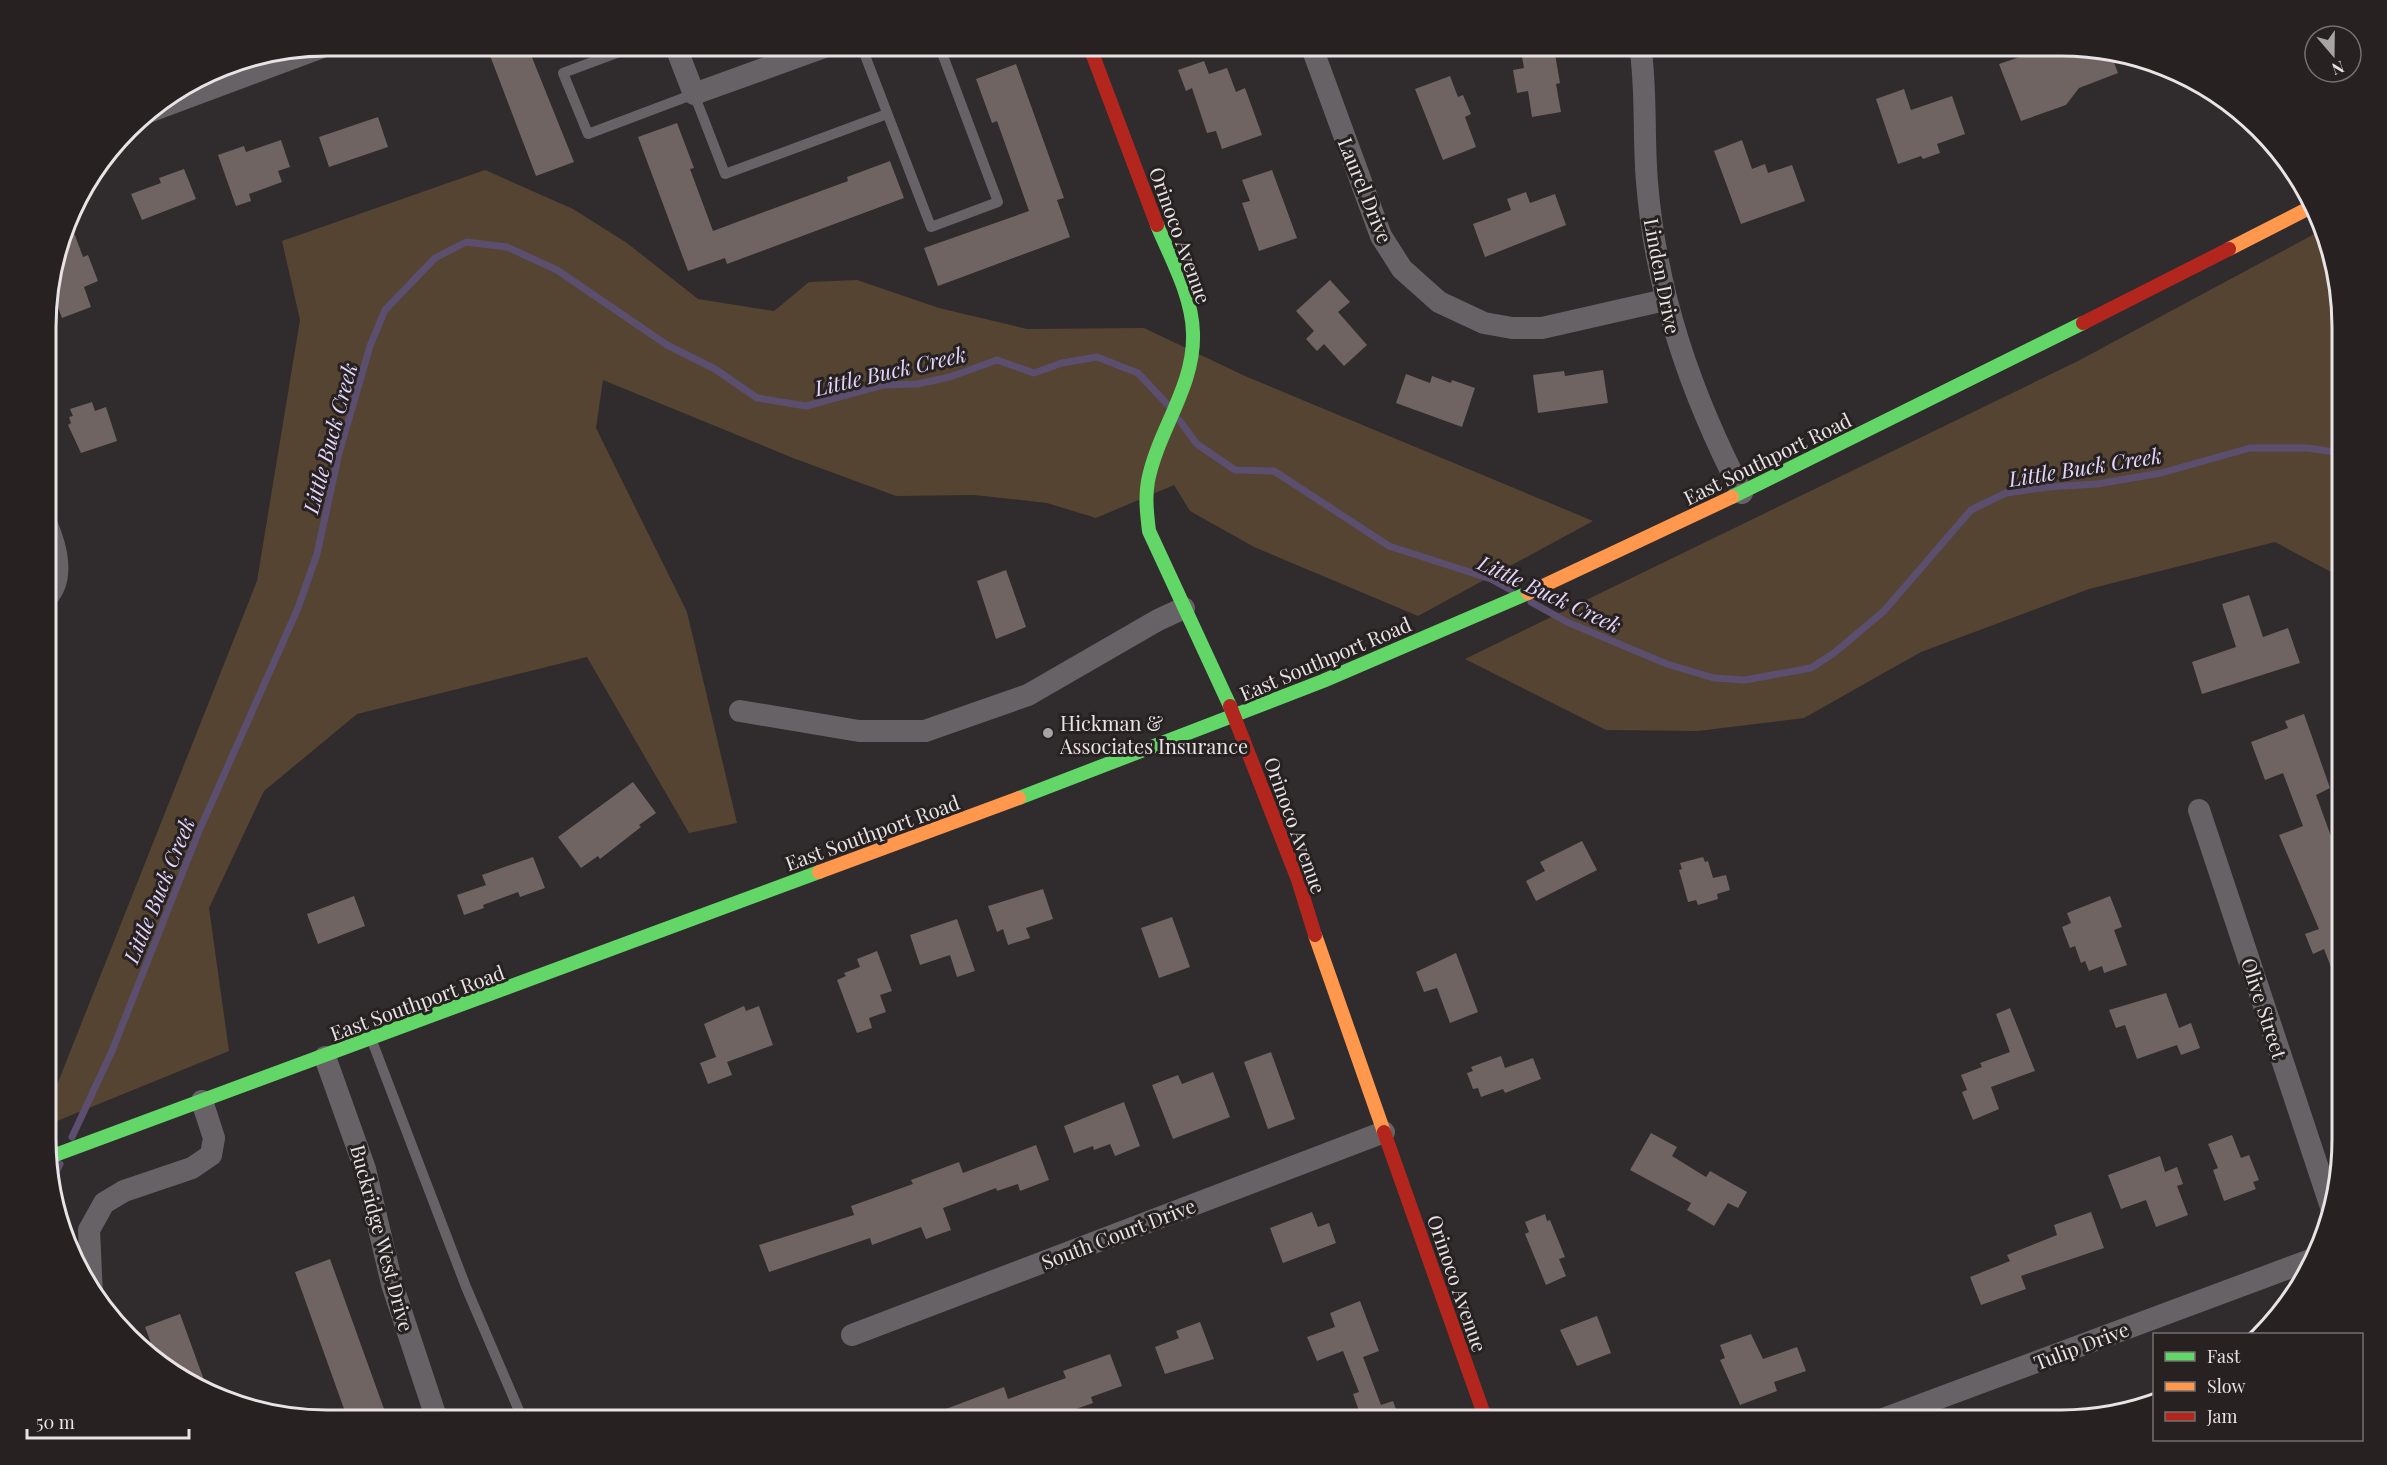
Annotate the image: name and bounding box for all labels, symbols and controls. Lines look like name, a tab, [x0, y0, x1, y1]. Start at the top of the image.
north arrow	[2303, 24, 2363, 84]
text: N	[2329, 57, 2347, 81]
street label: Laurel Drive	[1333, 133, 1399, 247]
street label: Orinoco Avenue	[1144, 163, 1218, 307]
street label: Linden Drive	[1639, 216, 1687, 336]
water label: Little Buck Creek	[810, 339, 969, 401]
water label: Little Buck Creek	[295, 359, 363, 517]
street label: East Southport Road	[1679, 405, 1856, 510]
water label: Little Buck Creek	[2005, 440, 2164, 492]
water label: Little Buck Creek	[1473, 547, 1626, 638]
street label: East Southport Road	[1235, 610, 1415, 706]
place label: Hickman & Associates Insurance	[1059, 709, 1248, 759]
marker: Hickman & Associates Insurance	[1041, 726, 1055, 740]
street label: Orinoco Avenue	[1259, 753, 1333, 897]
street label: East Southport Road	[781, 788, 963, 876]
water label: Little Buck Creek	[116, 813, 200, 968]
street label: Olive Street	[2236, 954, 2294, 1063]
street label: East Southport Road	[326, 958, 508, 1046]
street label: Buckridge West Drive	[345, 1142, 421, 1334]
street label: South Court Drive	[1037, 1191, 1199, 1275]
street label: Orinoco Avenue	[1422, 1211, 1494, 1355]
street label: Tulip Drive	[2030, 1315, 2132, 1375]
legend	[2153, 1333, 2363, 1441]
text: Fast	[2207, 1344, 2241, 1368]
text: Slow	[2207, 1374, 2245, 1398]
scale bar	[27, 1402, 189, 1440]
text: Jam	[2206, 1404, 2237, 1428]
text: 50 m	[36, 1410, 75, 1434]

